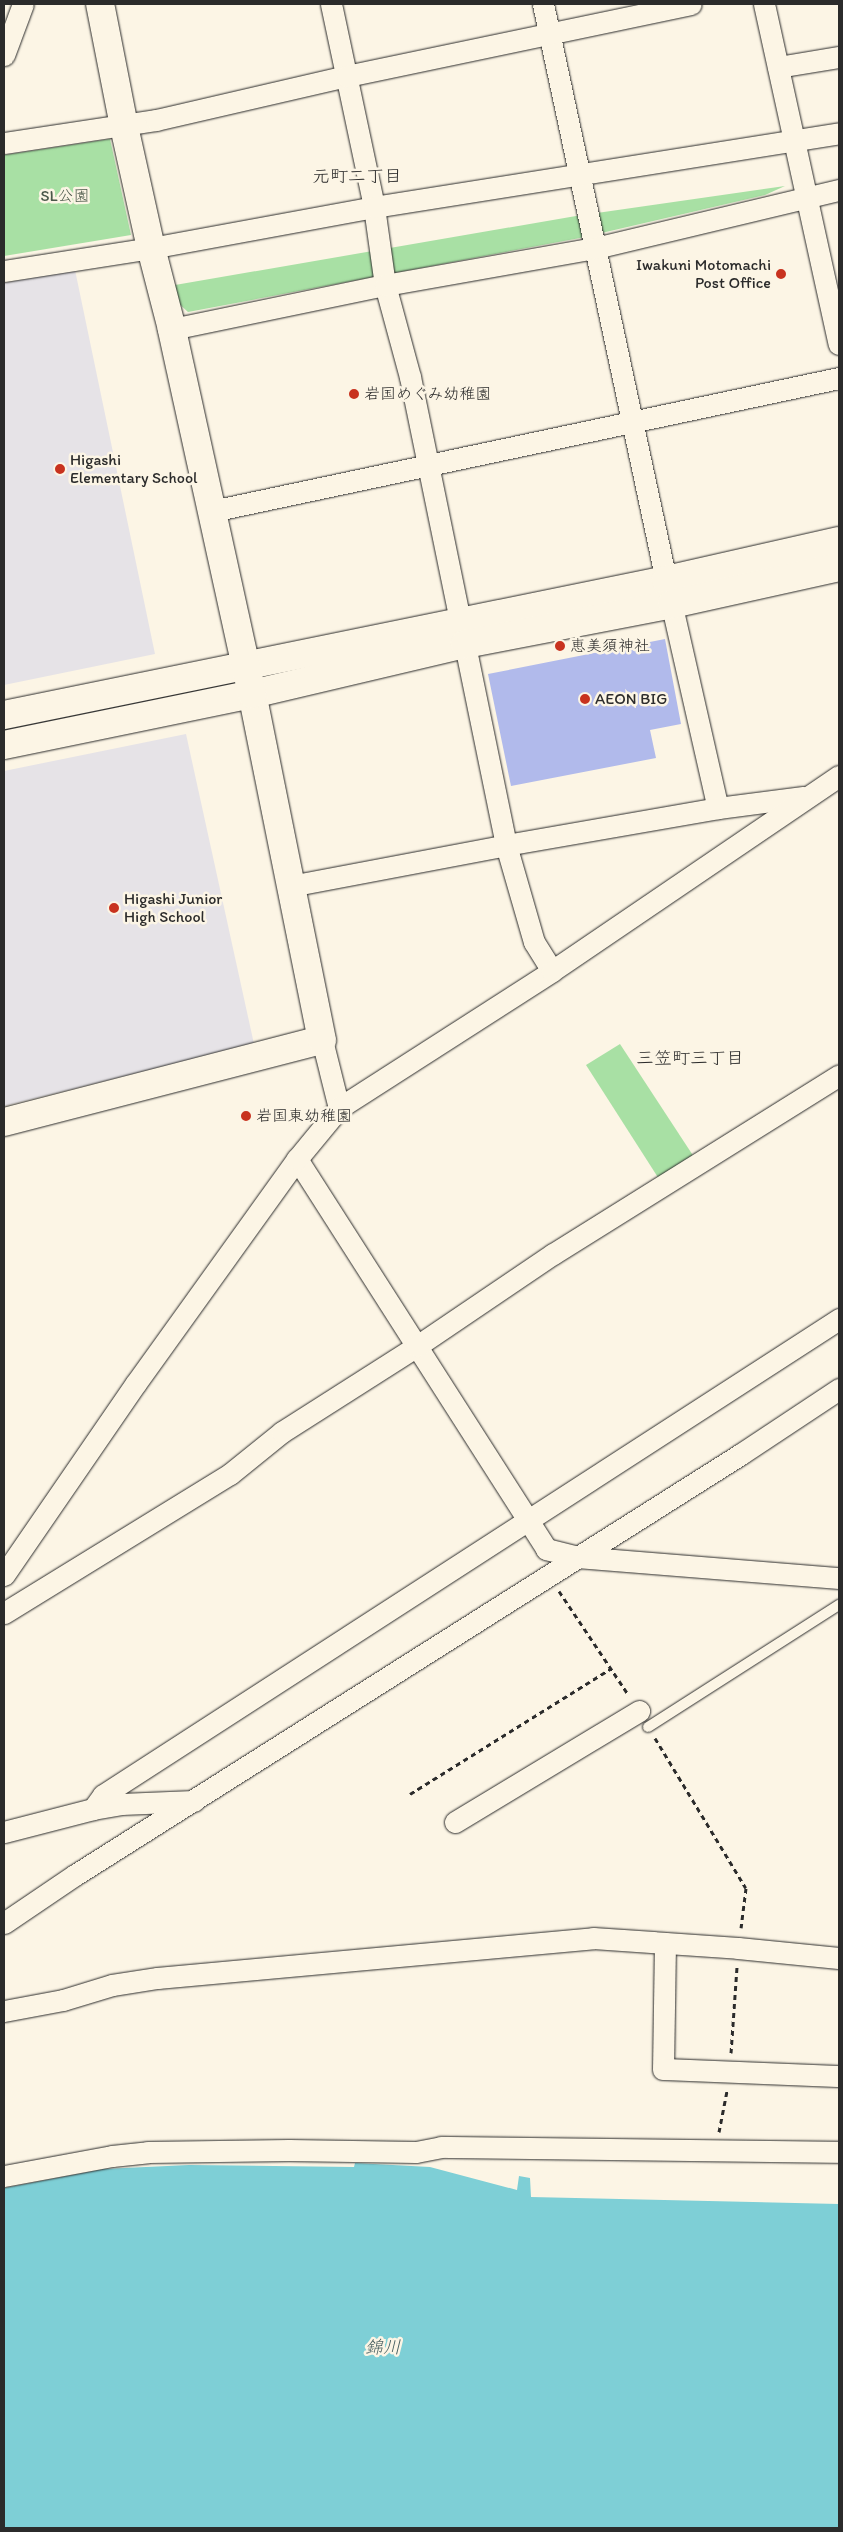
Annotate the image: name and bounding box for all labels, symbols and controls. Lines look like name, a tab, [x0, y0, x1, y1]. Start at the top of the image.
district label: 元町二丁目	[312, 165, 402, 187]
park label: SL公園	[40, 186, 90, 206]
place label: Iwakuni Motomachi Post Office	[636, 255, 771, 293]
marker: Iwakuni Motomachi Post Office	[775, 268, 787, 280]
place label: 岩国めぐみ幼稚園	[364, 384, 492, 404]
marker: 岩国めぐみ幼稚園	[348, 388, 360, 400]
place label: Higashi Elementary School	[70, 450, 198, 488]
marker: Higashi Elementary School	[54, 463, 66, 475]
place label: 恵美須神社	[570, 636, 650, 656]
marker: 恵美須神社	[554, 640, 566, 652]
place label: AEON BIG	[595, 689, 667, 709]
marker: AEON BIG	[579, 693, 591, 705]
place label: Higashi Junior High School	[124, 889, 222, 927]
marker: Higashi Junior High School	[108, 902, 120, 914]
district label: 三笠町三丁目	[636, 1047, 744, 1069]
place label: 岩国東幼稚園	[256, 1106, 352, 1126]
marker: 岩国東幼稚園	[240, 1110, 252, 1122]
water label: 錦川	[365, 2336, 401, 2358]

